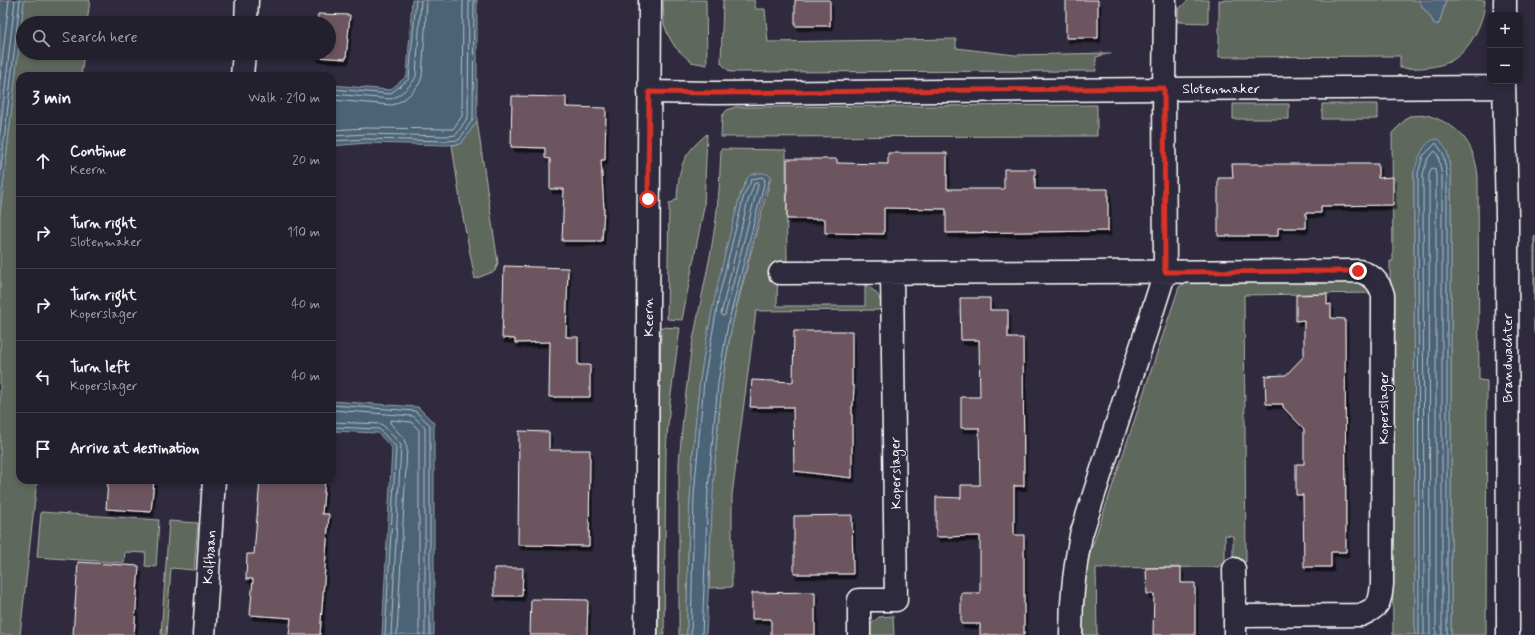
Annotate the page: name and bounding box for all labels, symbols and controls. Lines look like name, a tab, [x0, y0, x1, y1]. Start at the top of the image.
map controls	[1487, 12, 1523, 84]
button: +	[1487, 12, 1523, 48]
search box	[16, 16, 336, 60]
icon: search	[30, 27, 52, 49]
text: Search here	[62, 28, 138, 48]
button: −	[1487, 48, 1523, 84]
street label: Slotenmaker	[1182, 80, 1260, 98]
text: 3 min	[32, 87, 71, 109]
text: Walk · 210 m	[248, 90, 320, 107]
text: Continue	[70, 142, 126, 162]
icon: ahead	[32, 150, 54, 172]
text: 20 m	[292, 152, 320, 169]
text: Keern	[70, 162, 107, 179]
route start	[639, 190, 657, 208]
text: Turn right	[70, 214, 137, 234]
icon: right	[32, 222, 54, 244]
text: 110 m	[287, 224, 320, 241]
text: Slotenmaker	[70, 234, 142, 251]
route end	[1349, 262, 1367, 280]
text: Turn right	[70, 286, 137, 306]
icon: right	[32, 294, 54, 316]
text: 40 m	[291, 296, 320, 313]
street label: Keern	[640, 297, 658, 337]
text: Koperslager	[70, 306, 138, 323]
street label: Brandwachter	[1499, 313, 1517, 403]
text: Turn left	[70, 358, 130, 378]
icon: left	[32, 366, 54, 388]
text: 40 m	[291, 368, 320, 385]
street label: Koperslager	[1375, 372, 1394, 444]
text: Koperslager	[70, 378, 138, 395]
street label: Koperslager	[886, 436, 907, 510]
icon: arrive	[32, 438, 54, 460]
text: Arrive at destination	[70, 439, 199, 459]
street label: Kolfbaan	[199, 529, 221, 585]

